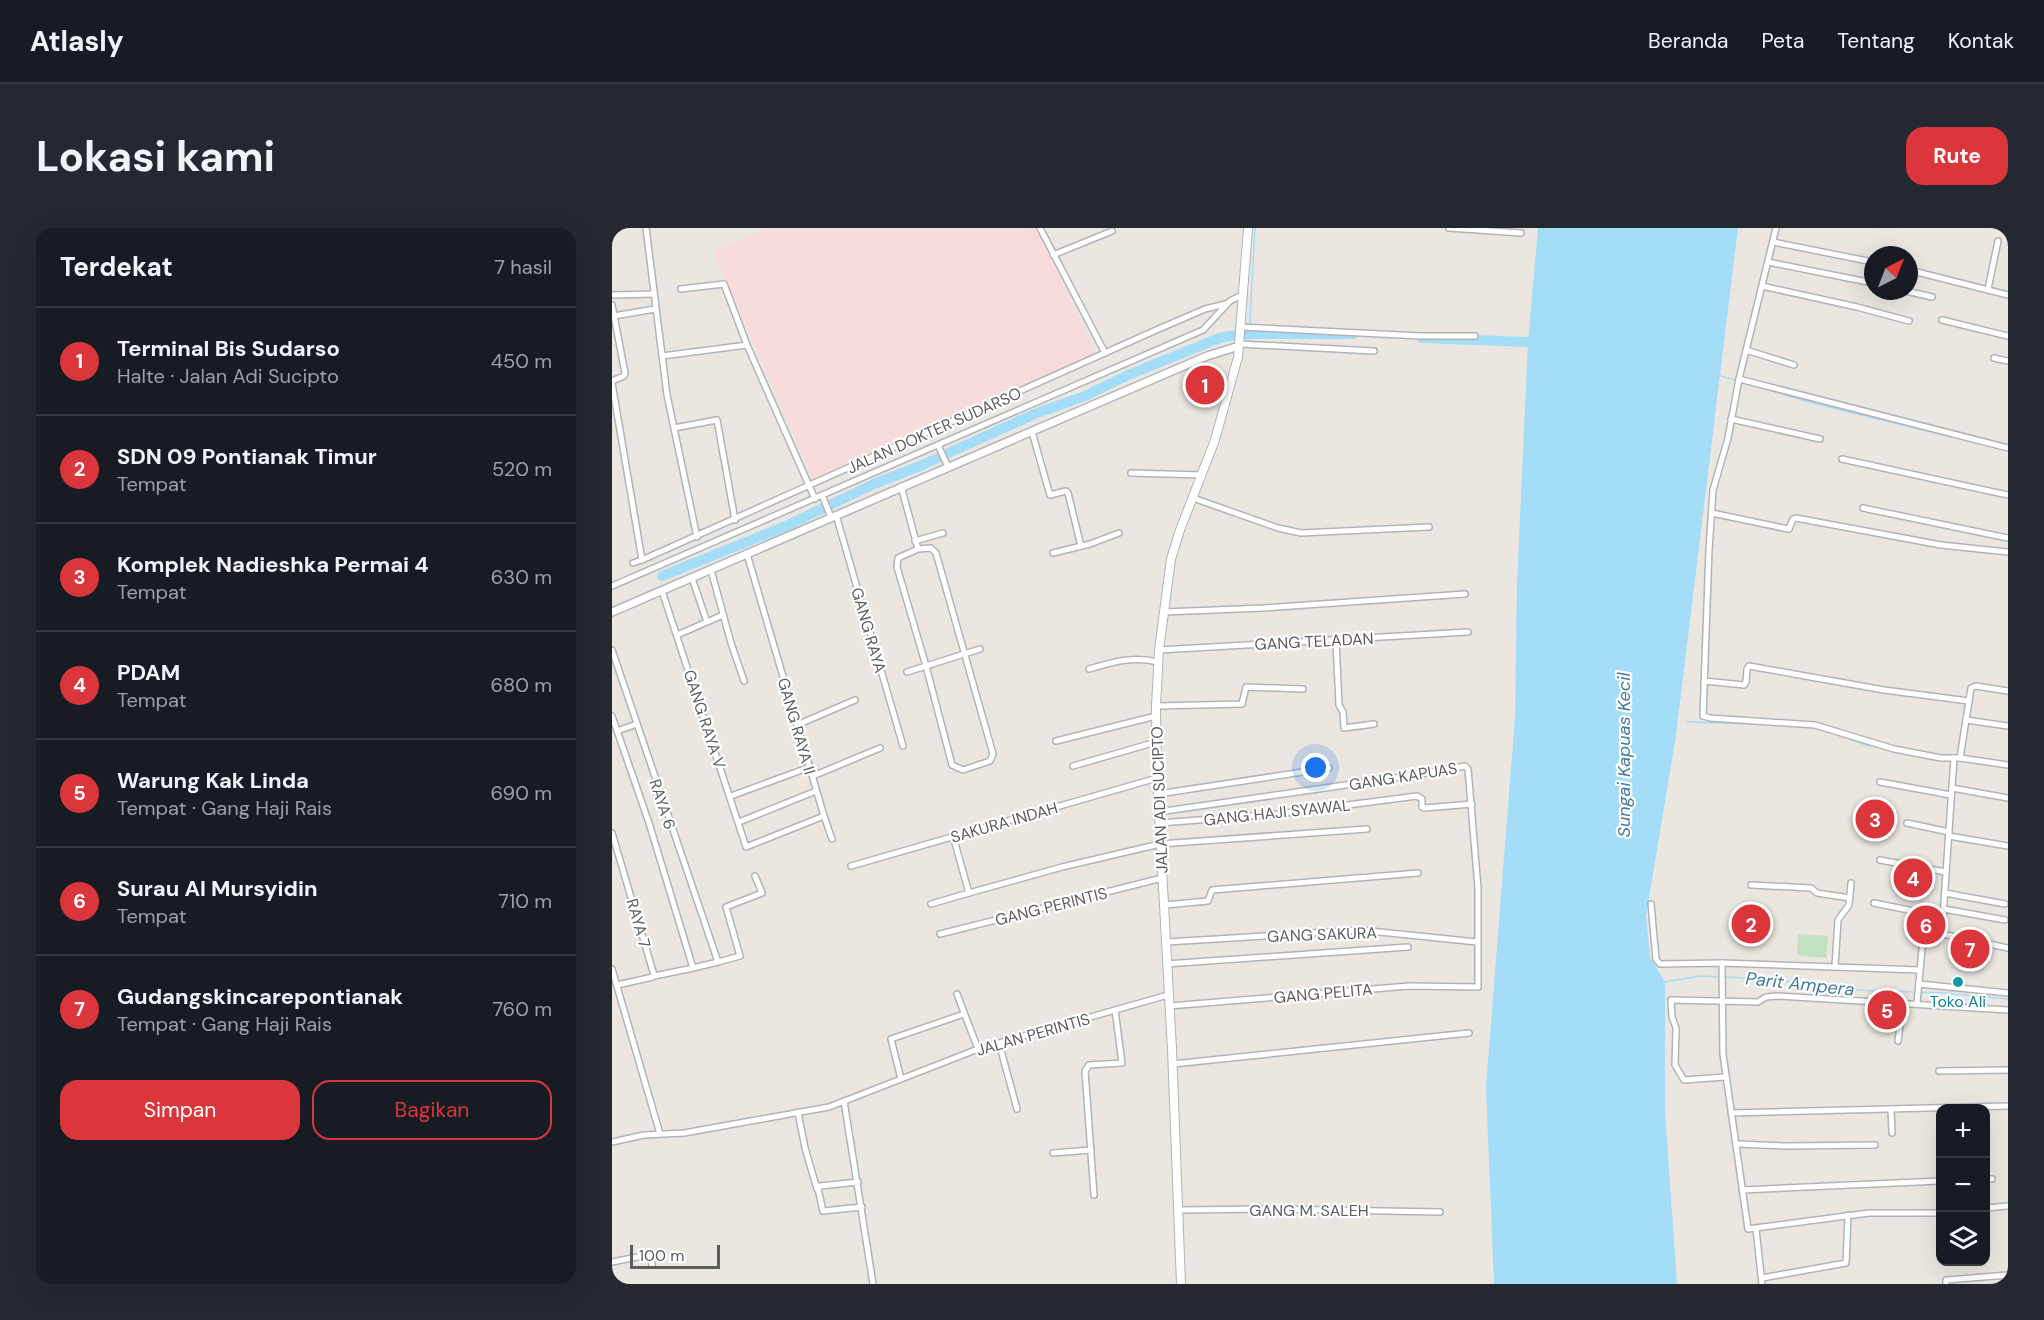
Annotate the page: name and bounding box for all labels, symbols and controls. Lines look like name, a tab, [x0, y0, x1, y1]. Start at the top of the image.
text: Atlasly	[30, 23, 124, 60]
text: Beranda	[1648, 27, 1729, 55]
text: Peta	[1762, 27, 1804, 55]
text: Tentang	[1837, 27, 1915, 55]
text: Kontak	[1948, 27, 2014, 55]
button: Rute	[1906, 127, 2008, 185]
text: Lokasi kami	[36, 129, 275, 184]
north arrow	[1864, 246, 1918, 300]
text: Terdekat	[60, 250, 173, 284]
text: 7 hasil	[494, 254, 552, 280]
text: Terminal Bis Sudarso	[117, 334, 340, 363]
text: 1	[76, 348, 83, 374]
text: 450 m	[491, 348, 552, 374]
pin: 1	[1186, 362, 1224, 408]
text: Halte · Jalan Adi Sucipto	[117, 363, 339, 389]
street label: JALAN DOKTER SUDARSO	[844, 382, 1025, 478]
text: SDN 09 Pontianak Timur	[117, 442, 377, 471]
text: 2	[74, 456, 85, 482]
text: 520 m	[492, 456, 552, 482]
text: Tempat	[117, 471, 187, 497]
text: Komplek Nadieshka Permai 4	[117, 550, 429, 579]
text: 3	[73, 564, 86, 590]
text: 630 m	[491, 564, 552, 590]
text: Tempat	[117, 579, 187, 605]
street label: GANG RAYA	[846, 585, 891, 676]
street label: GANG TELADAN	[1254, 628, 1374, 655]
text: PDAM	[117, 658, 180, 687]
street label: GANG RAYA V	[679, 667, 730, 772]
text: 4	[73, 672, 86, 698]
text: 680 m	[490, 672, 552, 698]
water label: Sungai Kapuas Kecil	[1612, 672, 1636, 838]
street label: GANG RAYA II	[773, 675, 820, 777]
text: Tempat	[117, 687, 187, 713]
street label: JALAN ADI SUCIPTO	[1146, 726, 1173, 874]
your location	[1301, 753, 1330, 782]
street label: GANG KAPUAS	[1347, 758, 1459, 795]
text: Warung Kak Linda	[117, 766, 309, 795]
street label: RAYA 6	[645, 776, 681, 832]
text: 5	[73, 780, 86, 806]
text: 690 m	[490, 780, 552, 806]
street label: GANG HAJI SYAWAL	[1203, 794, 1352, 831]
text: Tempat · Gang Haji Rais	[117, 795, 332, 821]
pin: 3	[1856, 796, 1894, 842]
street label: SAKURA INDAH	[948, 797, 1060, 848]
pin: 4	[1894, 856, 1932, 900]
text: Surau Al Mursyidin	[117, 874, 318, 903]
street label: GANG PERINTIS	[993, 882, 1109, 931]
text: 6	[73, 888, 86, 914]
text: 710 m	[498, 888, 552, 914]
street label: RAYA 7	[621, 896, 656, 950]
pin: 2	[1732, 902, 1770, 946]
pin: 6	[1906, 902, 1946, 948]
text: Tempat	[117, 903, 187, 929]
street label: GANG SAKURA	[1267, 922, 1378, 947]
pin: 7	[1950, 926, 1990, 972]
water label: Parit Ampera	[1744, 966, 1856, 1002]
marker: Toko Ali	[1951, 975, 1965, 989]
street label: GANG PELITA	[1273, 979, 1374, 1008]
text: Gudangskincarepontianak	[117, 982, 403, 1011]
pin: 5	[1868, 988, 1906, 1032]
place label: Toko Ali	[1930, 991, 1986, 1012]
text: 7	[74, 996, 85, 1022]
text: 760 m	[492, 996, 552, 1022]
street label: JALAN PERINTIS	[974, 1008, 1092, 1061]
text: Tempat · Gang Haji Rais	[117, 1011, 332, 1037]
button: Simpan	[60, 1080, 300, 1140]
button: Bagikan	[312, 1080, 552, 1140]
map controls	[1936, 1104, 1990, 1266]
button: +	[1936, 1104, 1990, 1158]
button: −	[1936, 1158, 1990, 1212]
street label: GANG M. SALEH	[1249, 1200, 1369, 1221]
button: layers	[1936, 1212, 1990, 1266]
scale bar	[630, 1242, 720, 1270]
text: 100 m	[639, 1245, 684, 1266]

